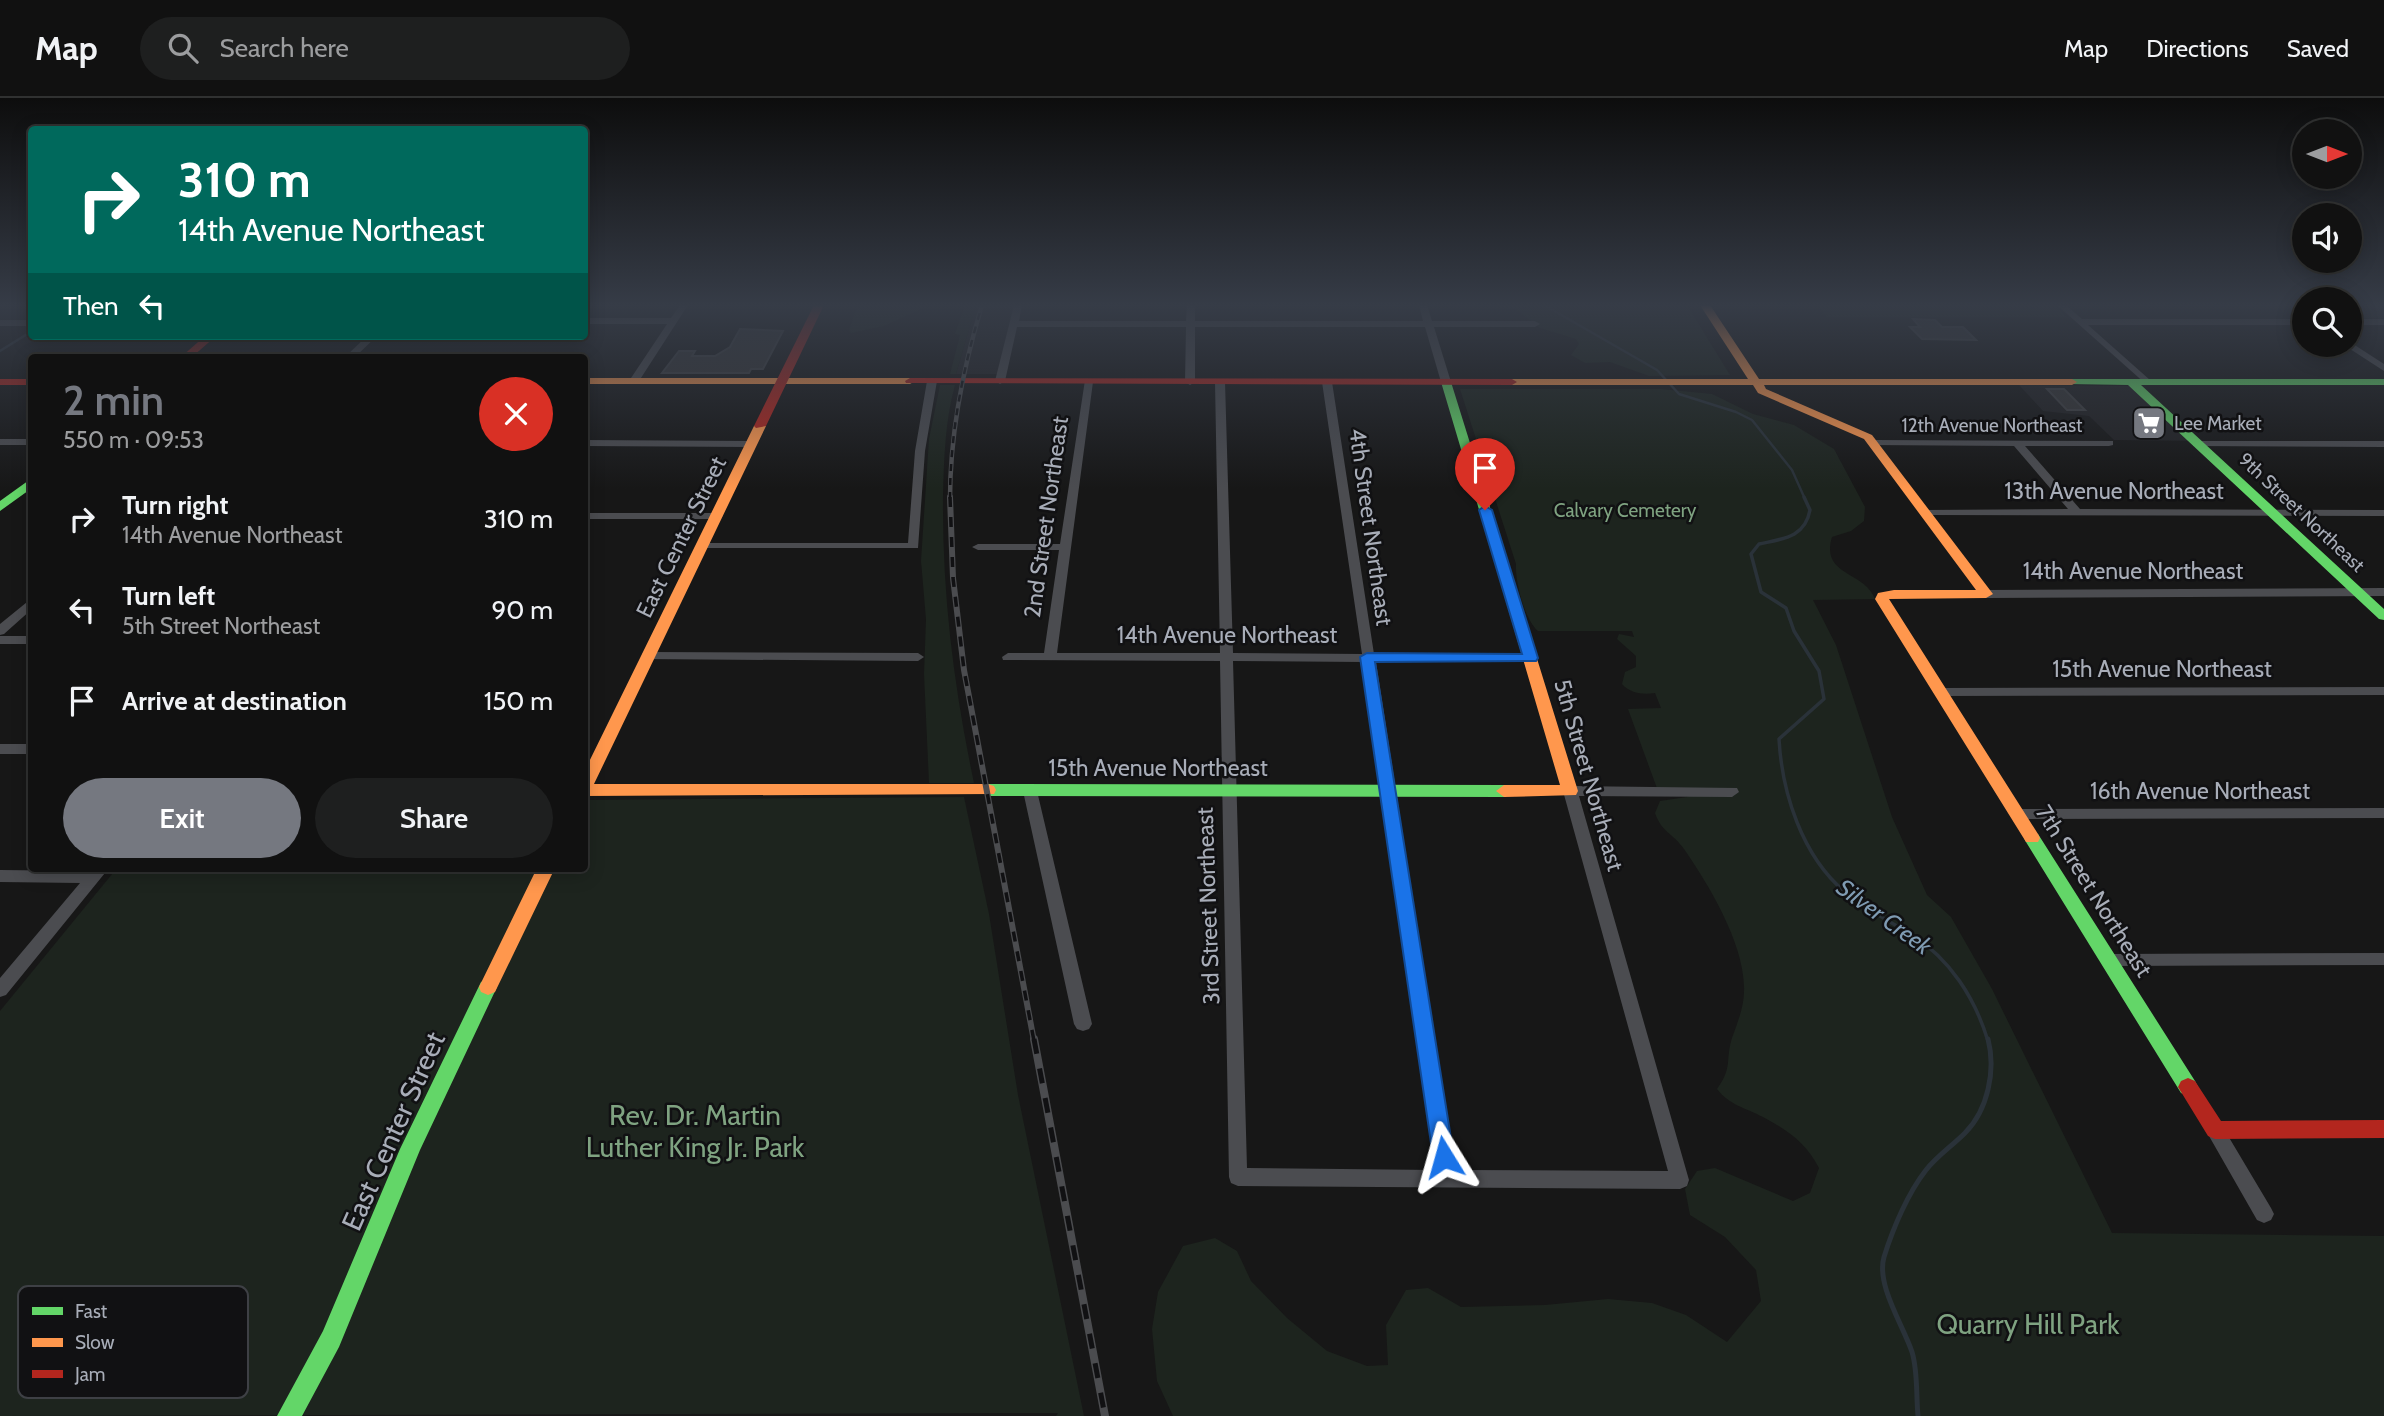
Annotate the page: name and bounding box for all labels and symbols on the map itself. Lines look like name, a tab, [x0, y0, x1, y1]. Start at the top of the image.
north arrow	[2292, 119, 2362, 189]
supermarket icon: Lee Market	[2130, 404, 2168, 442]
place label: Lee Market	[2174, 412, 2262, 435]
street label: 2nd Street Northeast	[1018, 414, 1074, 620]
street label: 12th Avenue Northeast	[1901, 414, 2083, 437]
street label: 4th Street Northeast	[1343, 426, 1399, 628]
pin	[1455, 438, 1515, 510]
street label: 9th Street Northeast	[2234, 448, 2370, 577]
street label: East Center Street	[630, 452, 732, 622]
street label: 13th Avenue Northeast	[2004, 477, 2224, 505]
park label: Calvary Cemetery	[1554, 499, 1697, 522]
street label: 14th Avenue Northeast	[2023, 557, 2243, 585]
street label: 14th Avenue Northeast	[1117, 621, 1337, 649]
street label: 15th Avenue Northeast	[2052, 655, 2272, 683]
street label: 5th Street Northeast	[1548, 676, 1630, 874]
street label: 15th Avenue Northeast	[1048, 754, 1268, 782]
street label: 16th Avenue Northeast	[2090, 777, 2310, 805]
street label: 7th Street Northeast	[2030, 800, 2158, 982]
street label: 3rd Street Northeast	[1191, 806, 1225, 1005]
water label: Silver Creek	[1831, 872, 1938, 961]
street label: East Center Street	[334, 1026, 452, 1236]
park label: Rev. Dr. Martin Luther King Jr. Park	[586, 1098, 805, 1164]
position arrow	[1407, 1120, 1481, 1194]
legend	[18, 1286, 248, 1398]
text: Fast	[75, 1300, 108, 1323]
park label: Quarry Hill Park	[1936, 1307, 2120, 1341]
text: Slow	[75, 1331, 115, 1354]
text: Jam	[74, 1363, 105, 1386]

